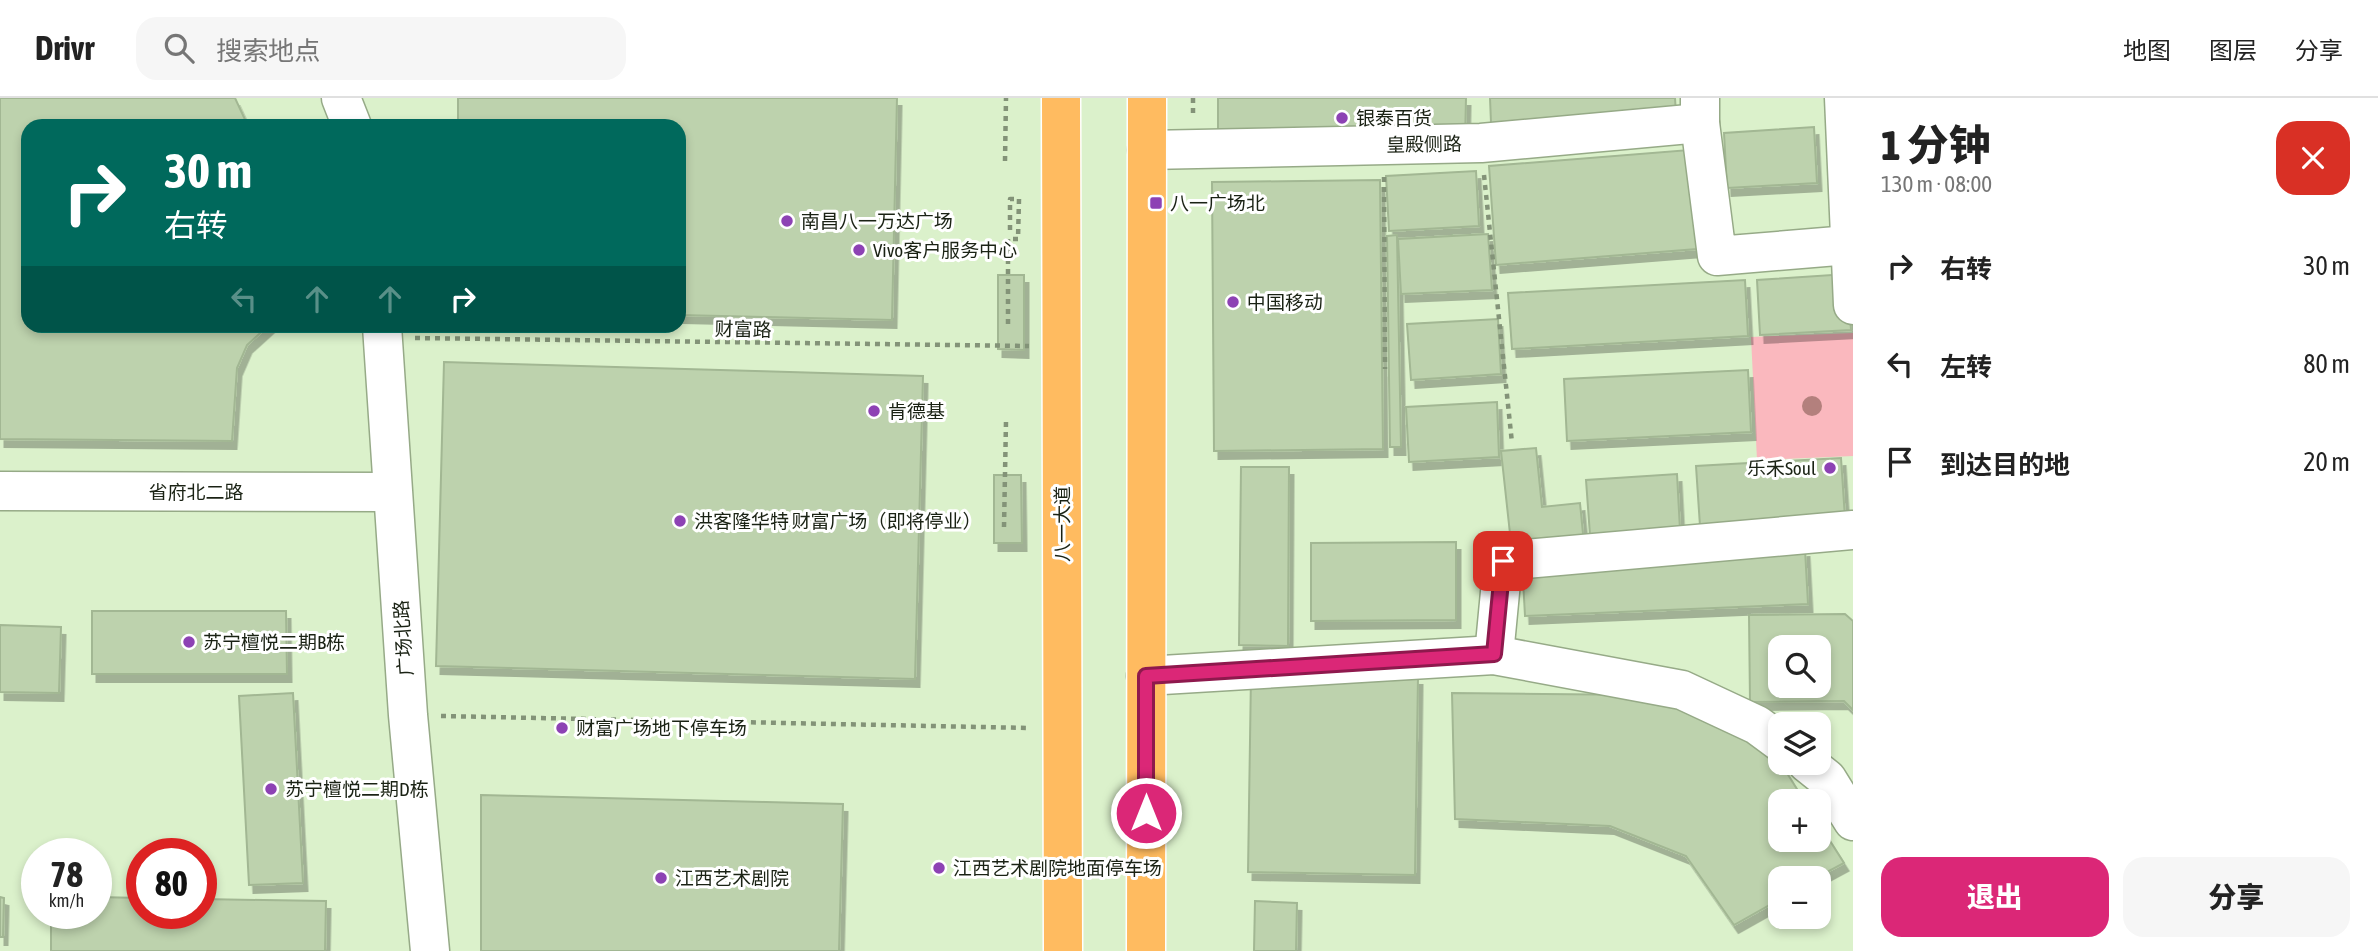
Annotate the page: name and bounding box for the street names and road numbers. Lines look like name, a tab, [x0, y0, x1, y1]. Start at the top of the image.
street label: 皇殿侧路	[1386, 132, 1462, 156]
street label: 财富路	[714, 318, 772, 340]
street label: 省府北二路	[148, 481, 244, 503]
street label: 八一大道	[1051, 486, 1073, 562]
street label: 广场北路	[389, 599, 417, 677]

